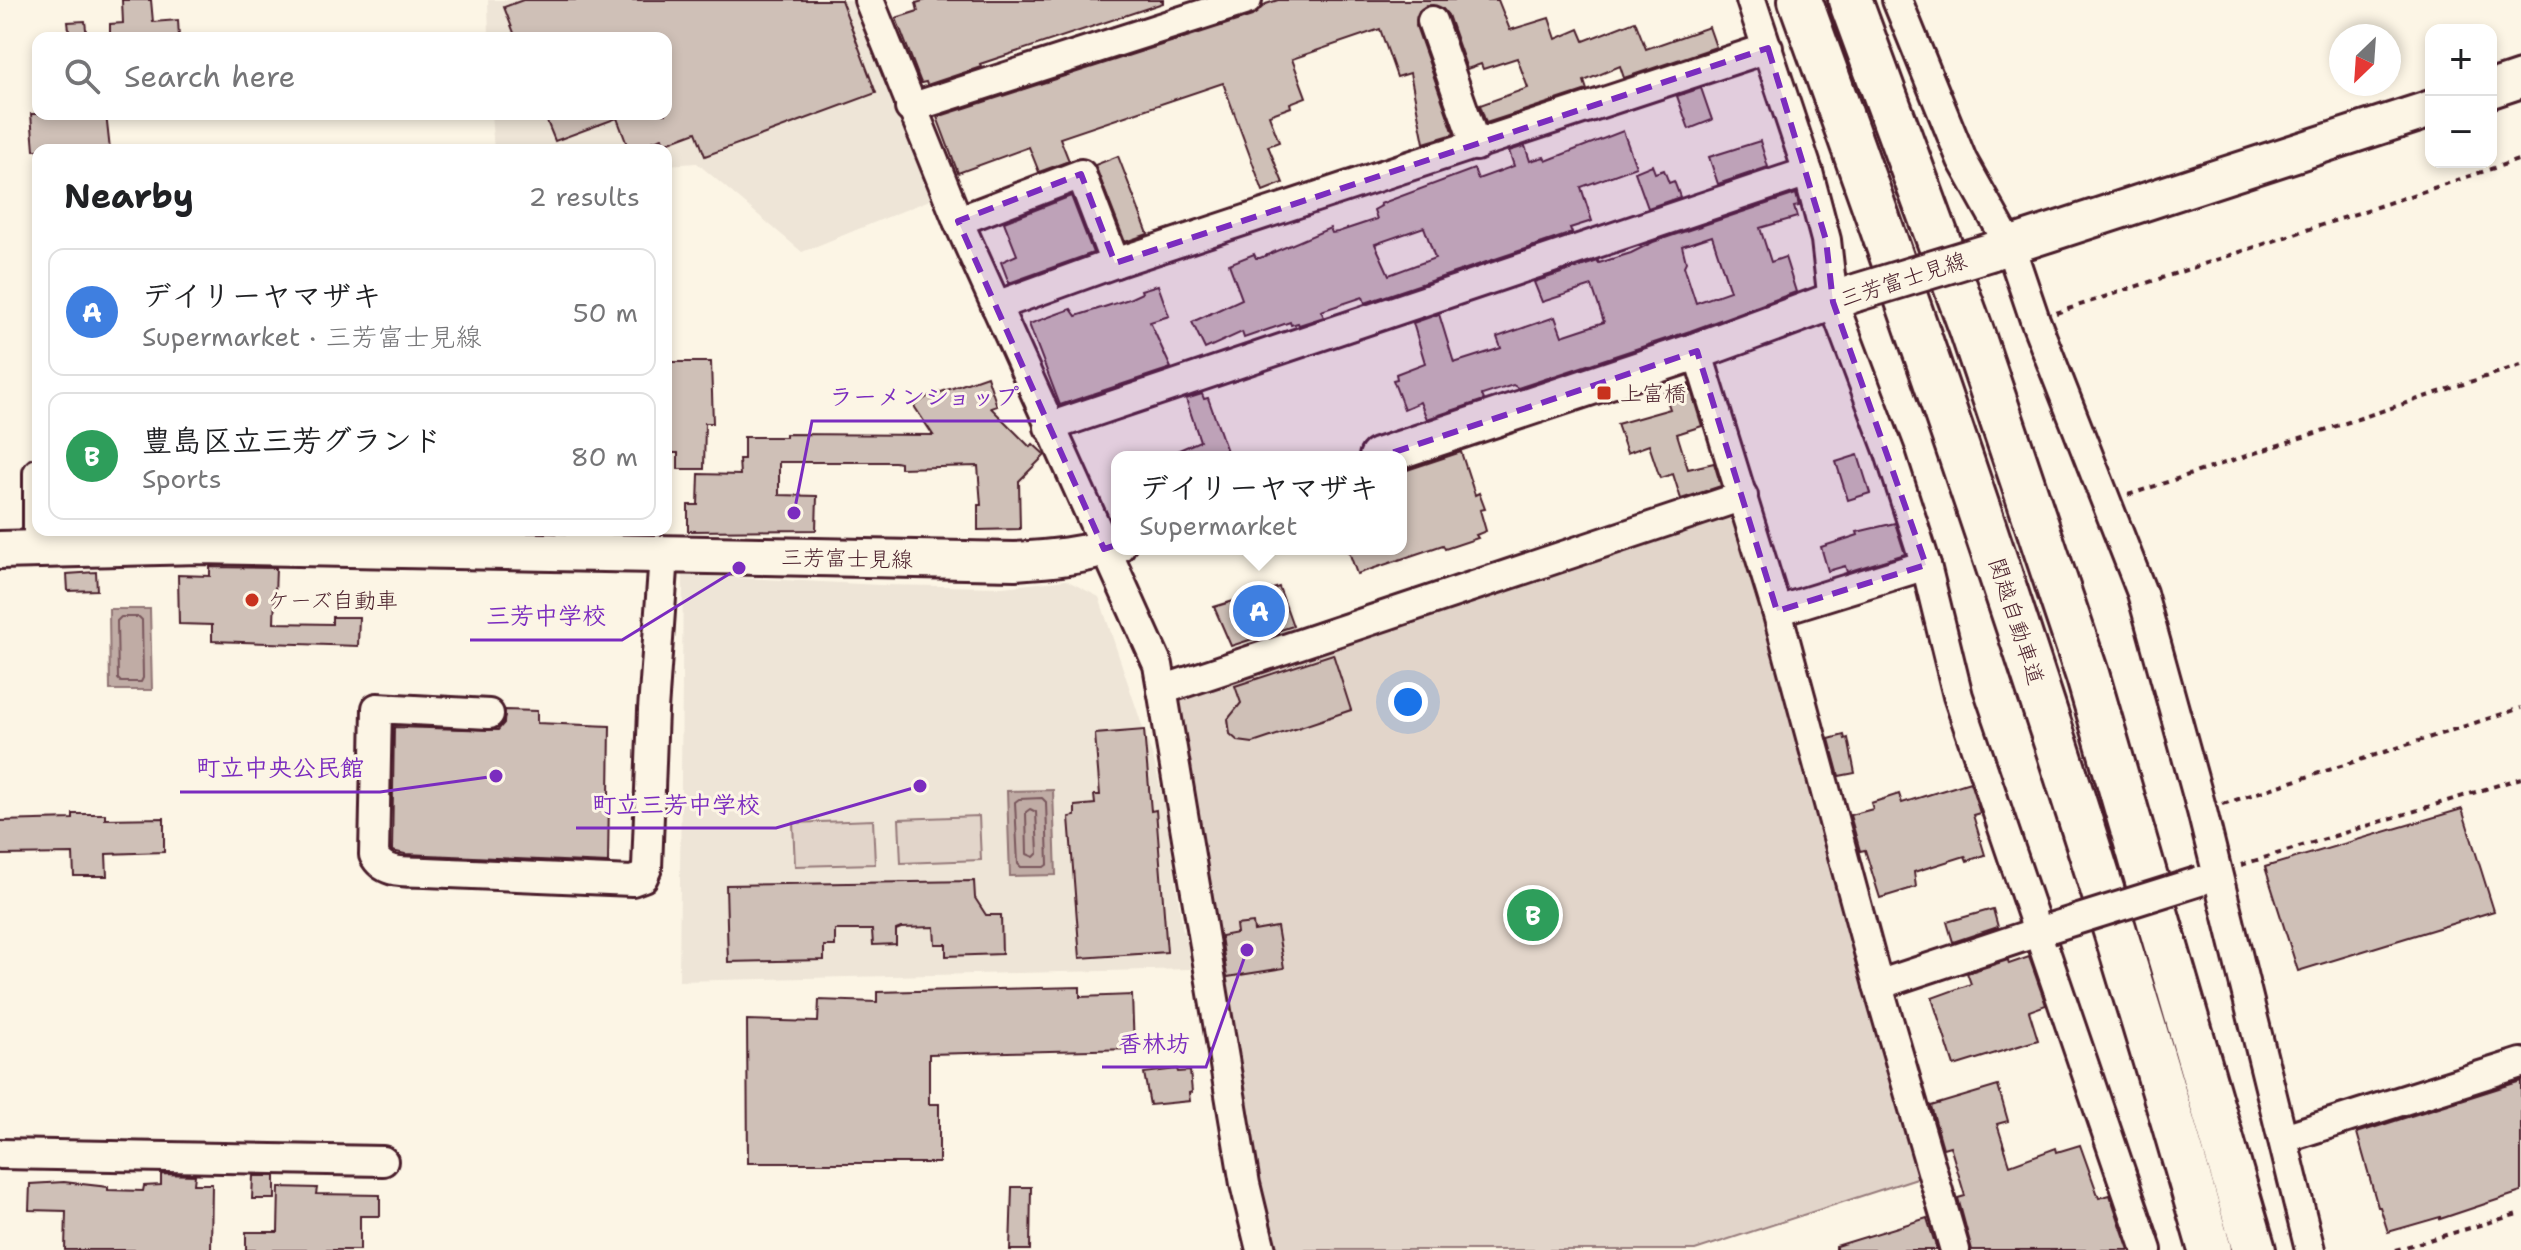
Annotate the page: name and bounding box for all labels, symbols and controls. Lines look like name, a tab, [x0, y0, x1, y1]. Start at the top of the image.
north arrow	[2329, 24, 2401, 96]
map controls	[2425, 24, 2497, 168]
button: +	[2425, 24, 2497, 96]
search box	[32, 32, 672, 120]
icon: search	[60, 54, 104, 98]
text: Search here	[124, 56, 295, 97]
button: −	[2425, 96, 2497, 168]
text: Nearby	[64, 173, 194, 219]
text: 2 results	[528, 179, 640, 214]
street label: 三芳富士見線	[1836, 245, 1970, 314]
text: デイリーヤマザキ	[142, 275, 381, 316]
text: A	[82, 295, 102, 330]
text: 50 m	[573, 295, 638, 330]
text: Supermarket · 三芳富士見線	[142, 319, 481, 354]
callout: ラーメンショップ	[812, 373, 1036, 421]
place label: 上富橋	[1620, 379, 1686, 408]
text: ラーメンショップ	[829, 381, 1019, 413]
marker: 上富橋	[1595, 384, 1613, 402]
text: 豊島区立三芳グランド	[142, 420, 442, 461]
text: B	[84, 439, 100, 474]
text: 80 m	[571, 439, 638, 474]
popup	[1111, 451, 1407, 555]
text: Sports	[142, 461, 222, 496]
text: デイリーヤマザキ	[1139, 467, 1379, 508]
text: Supermarket	[1139, 508, 1298, 543]
street label: 三芳富士見線	[781, 543, 913, 574]
street label: 関越自動車道	[1982, 554, 2051, 688]
pin: A	[1233, 581, 1285, 641]
place label: ケーズ自動車	[268, 586, 398, 615]
marker: ケーズ自動車	[243, 591, 261, 609]
callout: 三芳中学校	[470, 592, 622, 640]
text: 三芳中学校	[486, 600, 606, 632]
your location	[1388, 682, 1428, 722]
callout: 町立中央公民館	[180, 744, 380, 792]
text: 町立中央公民館	[196, 752, 364, 784]
callout: 町立三芳中学校	[576, 780, 776, 828]
text: 町立三芳中学校	[592, 789, 760, 821]
pin: B	[1507, 885, 1559, 945]
callout: 香林坊	[1102, 1019, 1206, 1067]
text: 香林坊	[1118, 1028, 1190, 1060]

